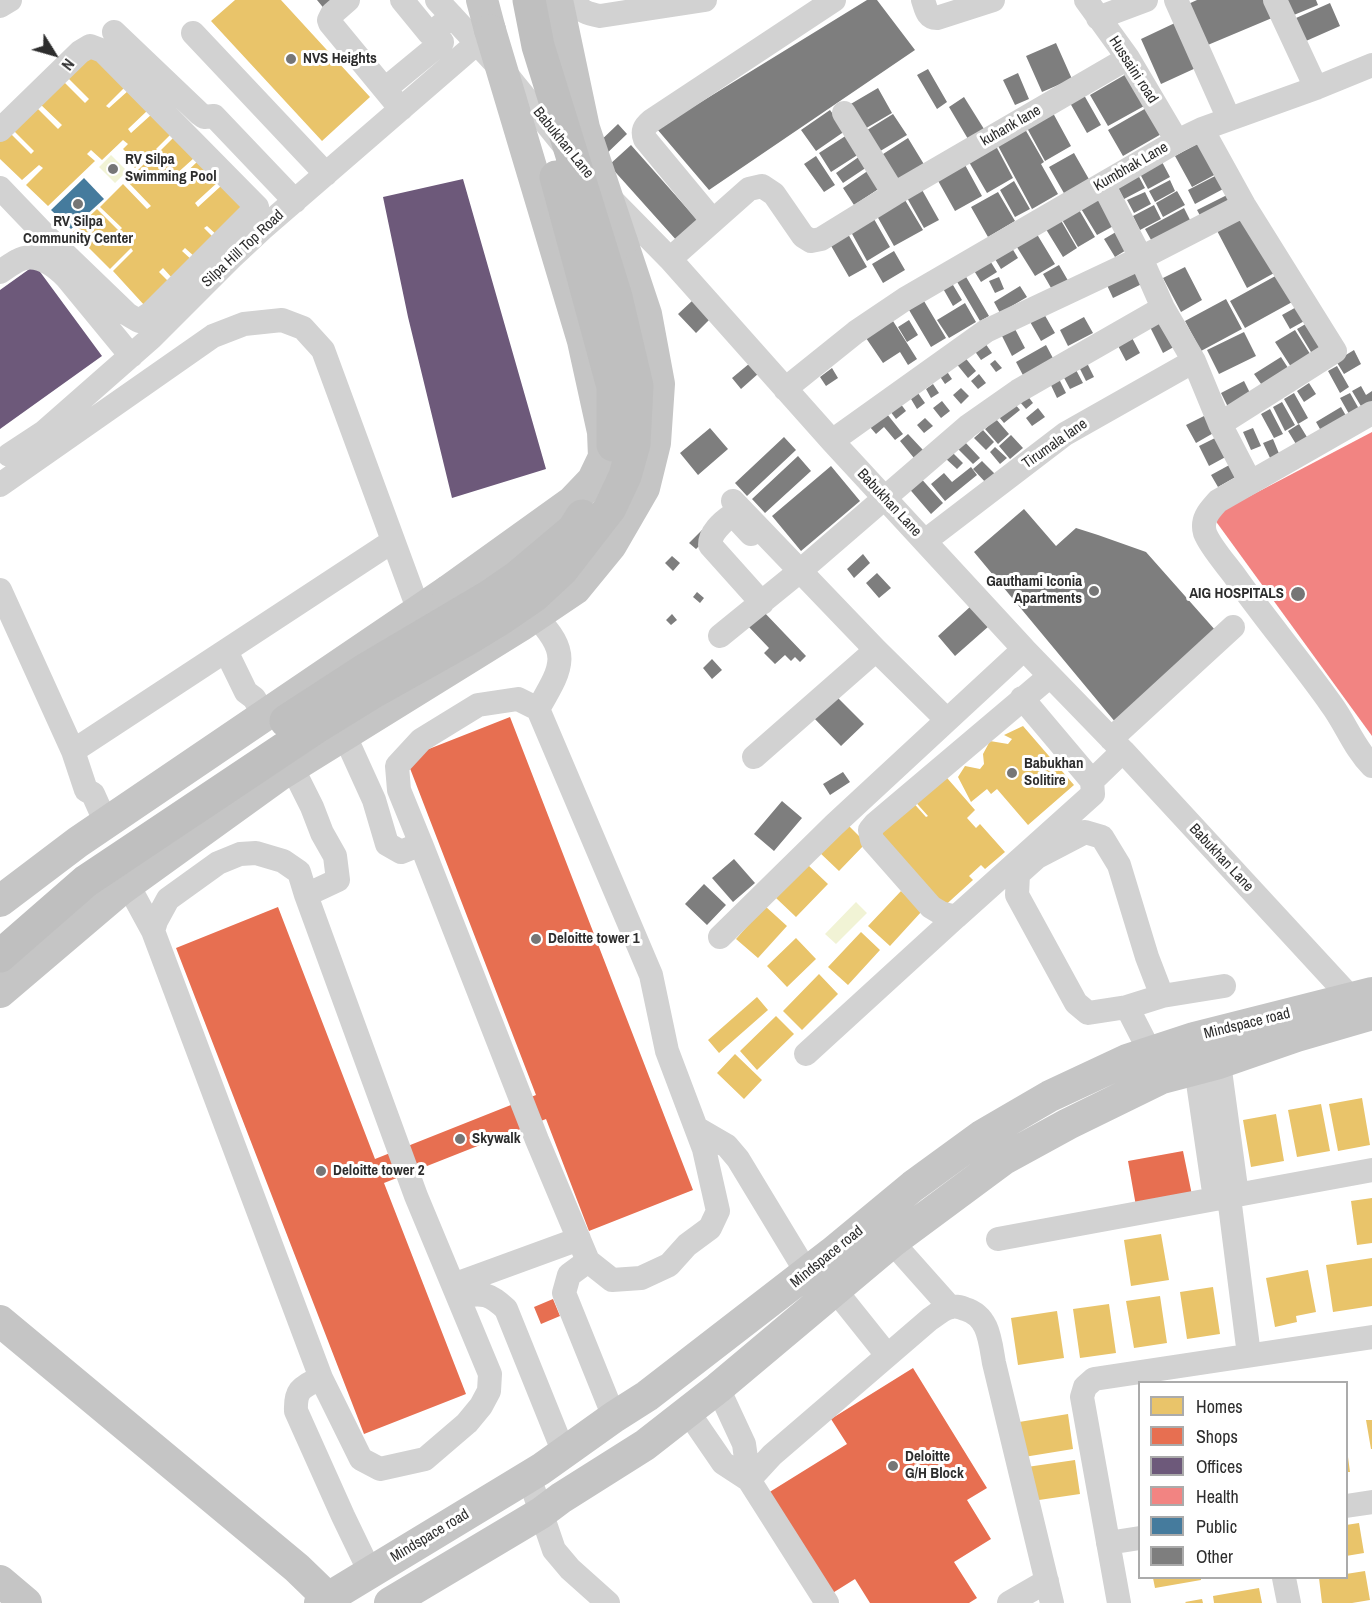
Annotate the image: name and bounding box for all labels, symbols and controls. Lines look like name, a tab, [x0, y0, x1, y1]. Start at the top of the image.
north arrow	[24, 24, 84, 84]
street label: Hussaini road	[1105, 33, 1161, 107]
place label: NVS Heights	[303, 50, 377, 68]
marker: NVS Heights	[284, 52, 298, 66]
text: N	[57, 54, 80, 75]
street label: kuhank lane	[978, 102, 1044, 150]
street label: Babukhan Lane	[529, 104, 597, 182]
street label: Kumbhak Lane	[1091, 139, 1171, 195]
place label: RV Silpa Swimming Pool	[125, 151, 217, 186]
marker: RV Silpa Swimming Pool	[106, 162, 120, 176]
marker: RV Silpa Community Center	[71, 197, 85, 211]
street label: Silpa Hill Top Road	[198, 207, 288, 291]
place label: RV Silpa Community Center	[23, 213, 133, 248]
street label: Tirumala lane	[1019, 415, 1091, 473]
street label: Babukhan Lane	[853, 465, 925, 541]
place label: Gauthami Iconia Apartments	[986, 573, 1082, 608]
marker: Gauthami Iconia Apartments	[1087, 584, 1101, 598]
place label: AIG HOSPITALS	[1189, 585, 1284, 603]
marker: AIG HOSPITALS	[1289, 585, 1307, 603]
place label: Babukhan Solitire	[1024, 755, 1083, 790]
marker: Babukhan Solitire	[1005, 766, 1019, 780]
street label: Babukhan Lane	[1185, 820, 1257, 896]
place label: Deloitte tower 1	[548, 930, 640, 948]
marker: Deloitte tower 1	[529, 932, 543, 946]
street label: Mindspace road	[1202, 1005, 1292, 1043]
place label: Skywalk	[472, 1130, 521, 1148]
marker: Skywalk	[453, 1132, 467, 1146]
place label: Deloitte tower 2	[333, 1162, 425, 1180]
marker: Deloitte tower 2	[314, 1164, 328, 1178]
street label: Mindspace road	[787, 1222, 867, 1292]
legend	[1138, 1381, 1348, 1579]
text: Homes	[1196, 1394, 1243, 1419]
text: Shops	[1196, 1424, 1238, 1449]
place label: Deloitte G/H Block	[905, 1448, 964, 1483]
text: Offices	[1196, 1454, 1243, 1479]
marker: Deloitte G/H Block	[886, 1459, 900, 1473]
text: Health	[1196, 1484, 1239, 1509]
street label: Mindspace road	[388, 1506, 472, 1566]
text: Public	[1196, 1514, 1237, 1539]
text: Other	[1196, 1544, 1233, 1569]

